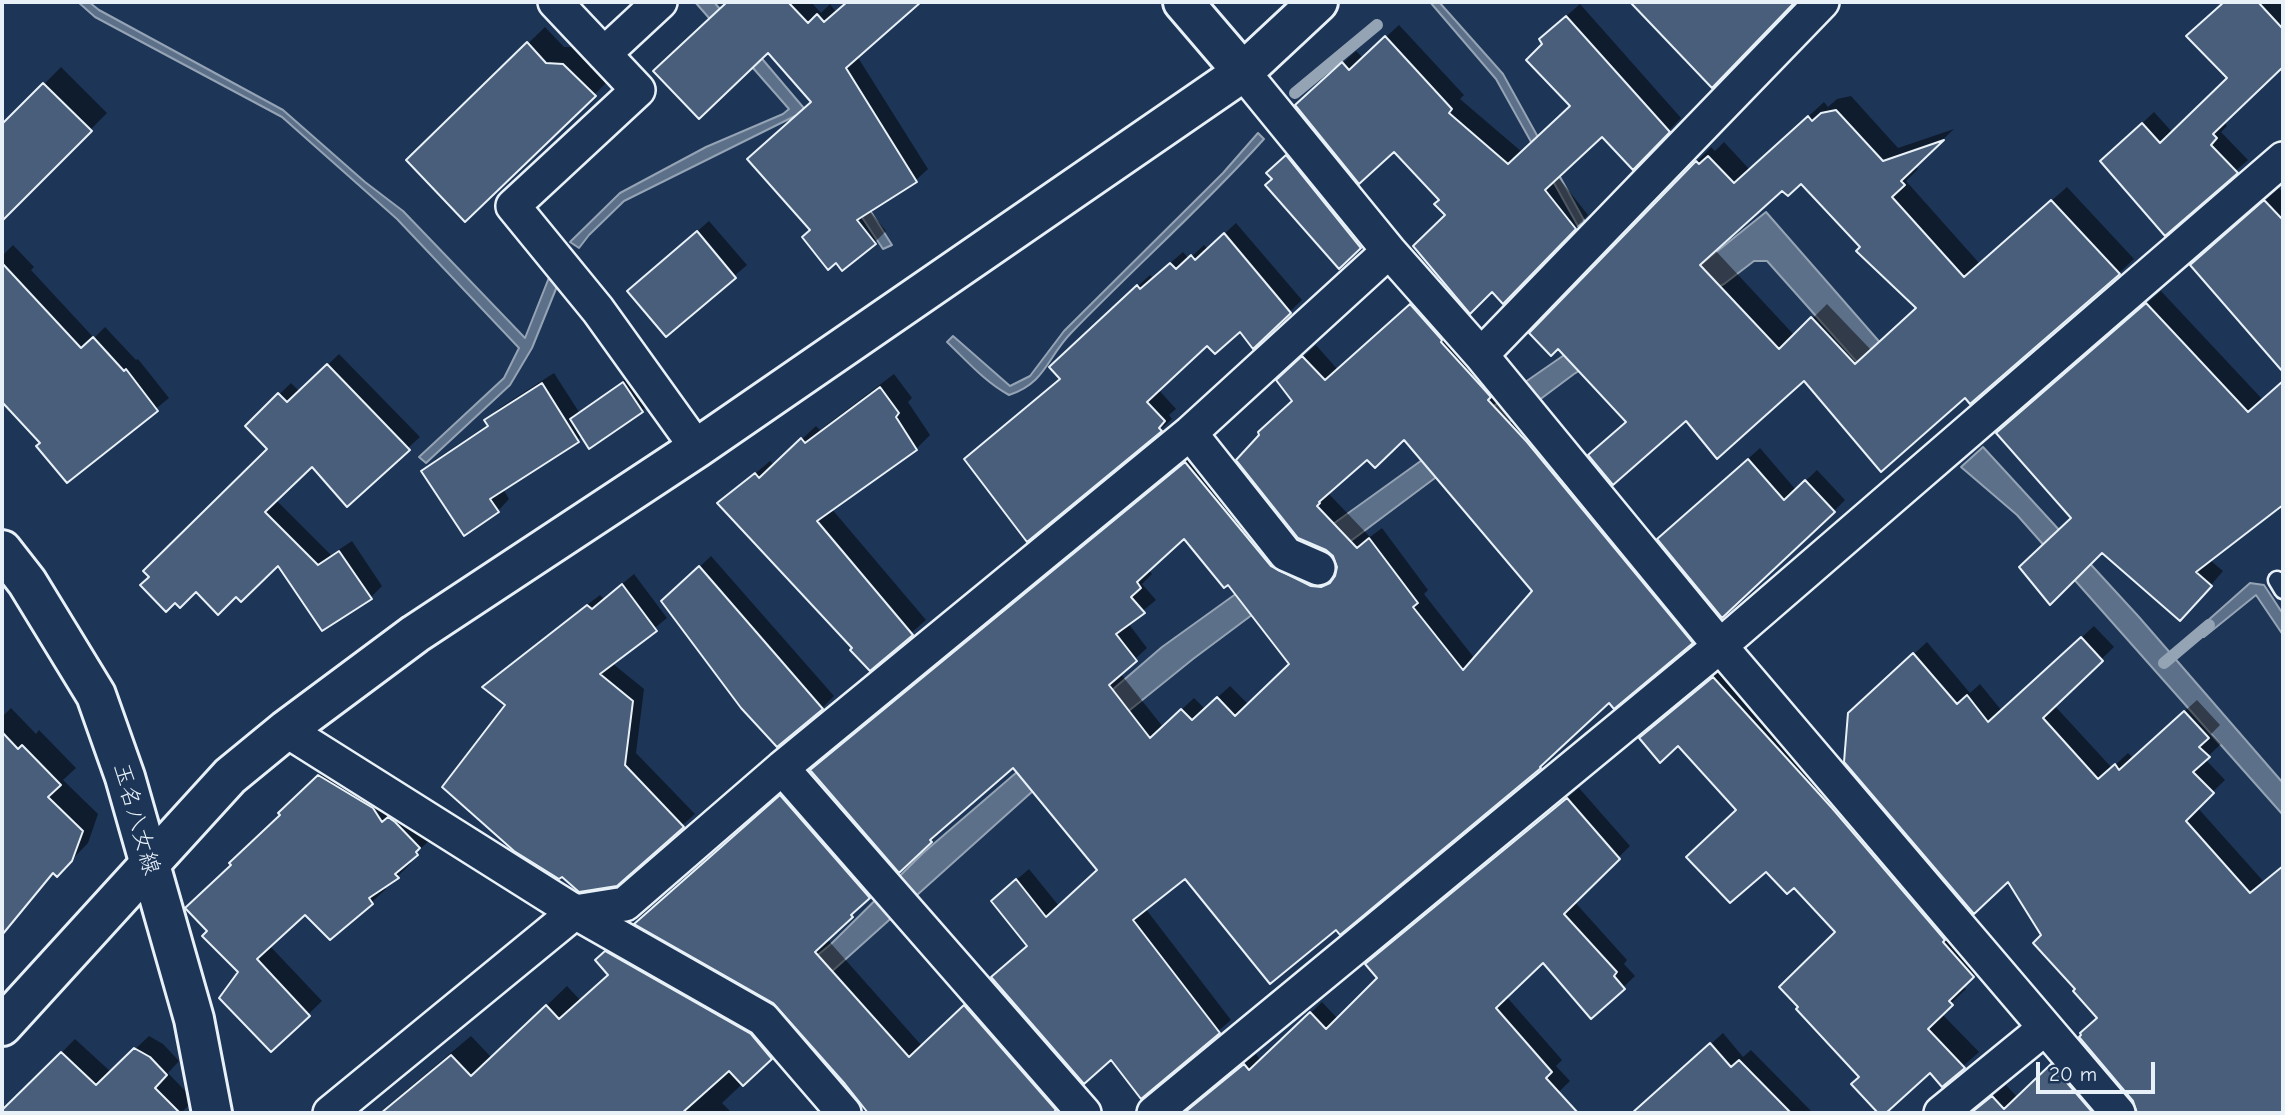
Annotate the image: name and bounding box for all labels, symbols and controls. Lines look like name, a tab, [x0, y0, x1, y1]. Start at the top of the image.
street label: 玉名八女線	[107, 760, 165, 878]
scale bar	[2040, 1048, 2159, 1092]
text: 20 m	[2049, 1062, 2097, 1086]

